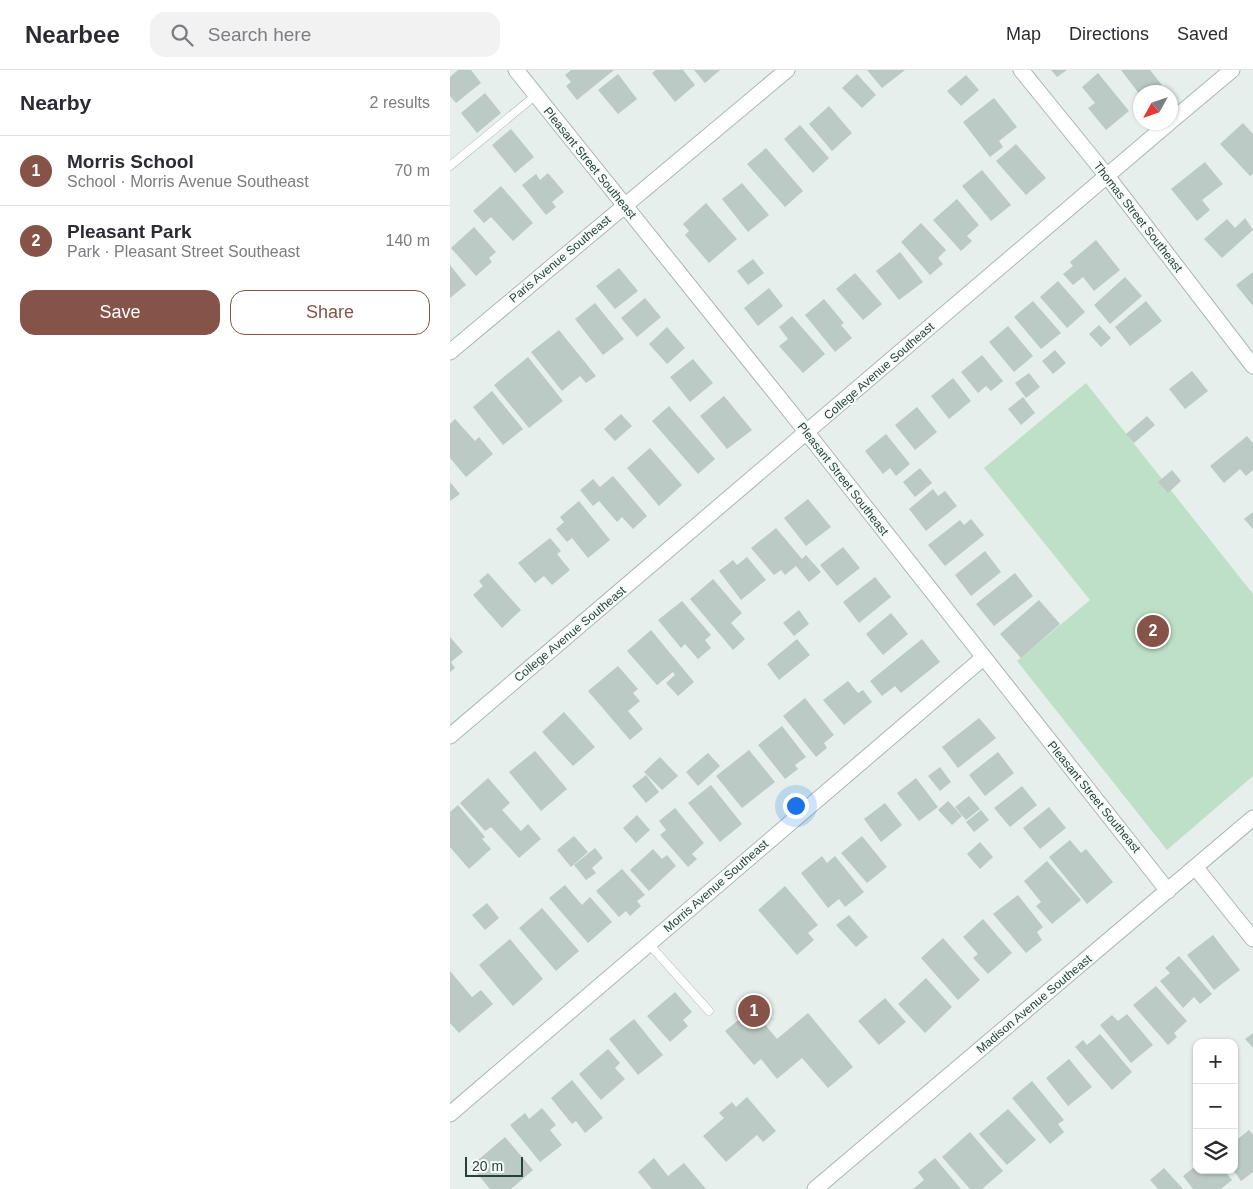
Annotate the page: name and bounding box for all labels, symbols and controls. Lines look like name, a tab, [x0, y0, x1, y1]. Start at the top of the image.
search box	[150, 12, 500, 57]
text: Nearbee	[25, 21, 120, 48]
icon: search	[168, 21, 196, 49]
text: Search here	[208, 24, 311, 45]
text: Map	[1006, 24, 1041, 44]
text: Directions	[1069, 24, 1149, 44]
text: Saved	[1177, 24, 1228, 44]
north arrow	[1133, 85, 1178, 130]
text: Nearby	[20, 91, 91, 114]
text: 2 results	[370, 94, 430, 111]
street label: Pleasant Street Southeast	[541, 104, 640, 222]
text: Morris School	[67, 151, 194, 172]
street label: Thomas Street Southeast	[1091, 159, 1186, 275]
text: 1	[32, 162, 40, 179]
text: 70 m	[394, 162, 430, 179]
text: School · Morris Avenue Southeast	[67, 173, 309, 190]
street label: Paris Avenue Southeast	[507, 212, 614, 305]
text: Pleasant Park	[67, 221, 192, 242]
text: 2	[32, 232, 40, 249]
text: 140 m	[386, 232, 430, 249]
text: Park · Pleasant Street Southeast	[67, 243, 300, 260]
button: Save	[20, 290, 220, 335]
button: Share	[230, 290, 430, 335]
street label: College Avenue Southeast	[821, 319, 937, 423]
street label: Pleasant Street Southeast	[795, 420, 892, 539]
street label: College Avenue Southeast	[511, 583, 629, 685]
pin: 2	[1137, 612, 1169, 650]
street label: Pleasant Street Southeast	[1045, 738, 1144, 856]
your location	[783, 793, 809, 819]
street label: Morris Avenue Southeast	[661, 836, 772, 935]
street label: Madison Avenue Southeast	[974, 951, 1095, 1056]
pin: 1	[738, 992, 770, 1030]
map controls	[1193, 1039, 1238, 1174]
button: +	[1193, 1039, 1238, 1084]
button: −	[1193, 1084, 1238, 1129]
button: layers	[1193, 1129, 1238, 1174]
scale bar	[465, 1154, 522, 1177]
text: 20 m	[472, 1158, 503, 1174]

